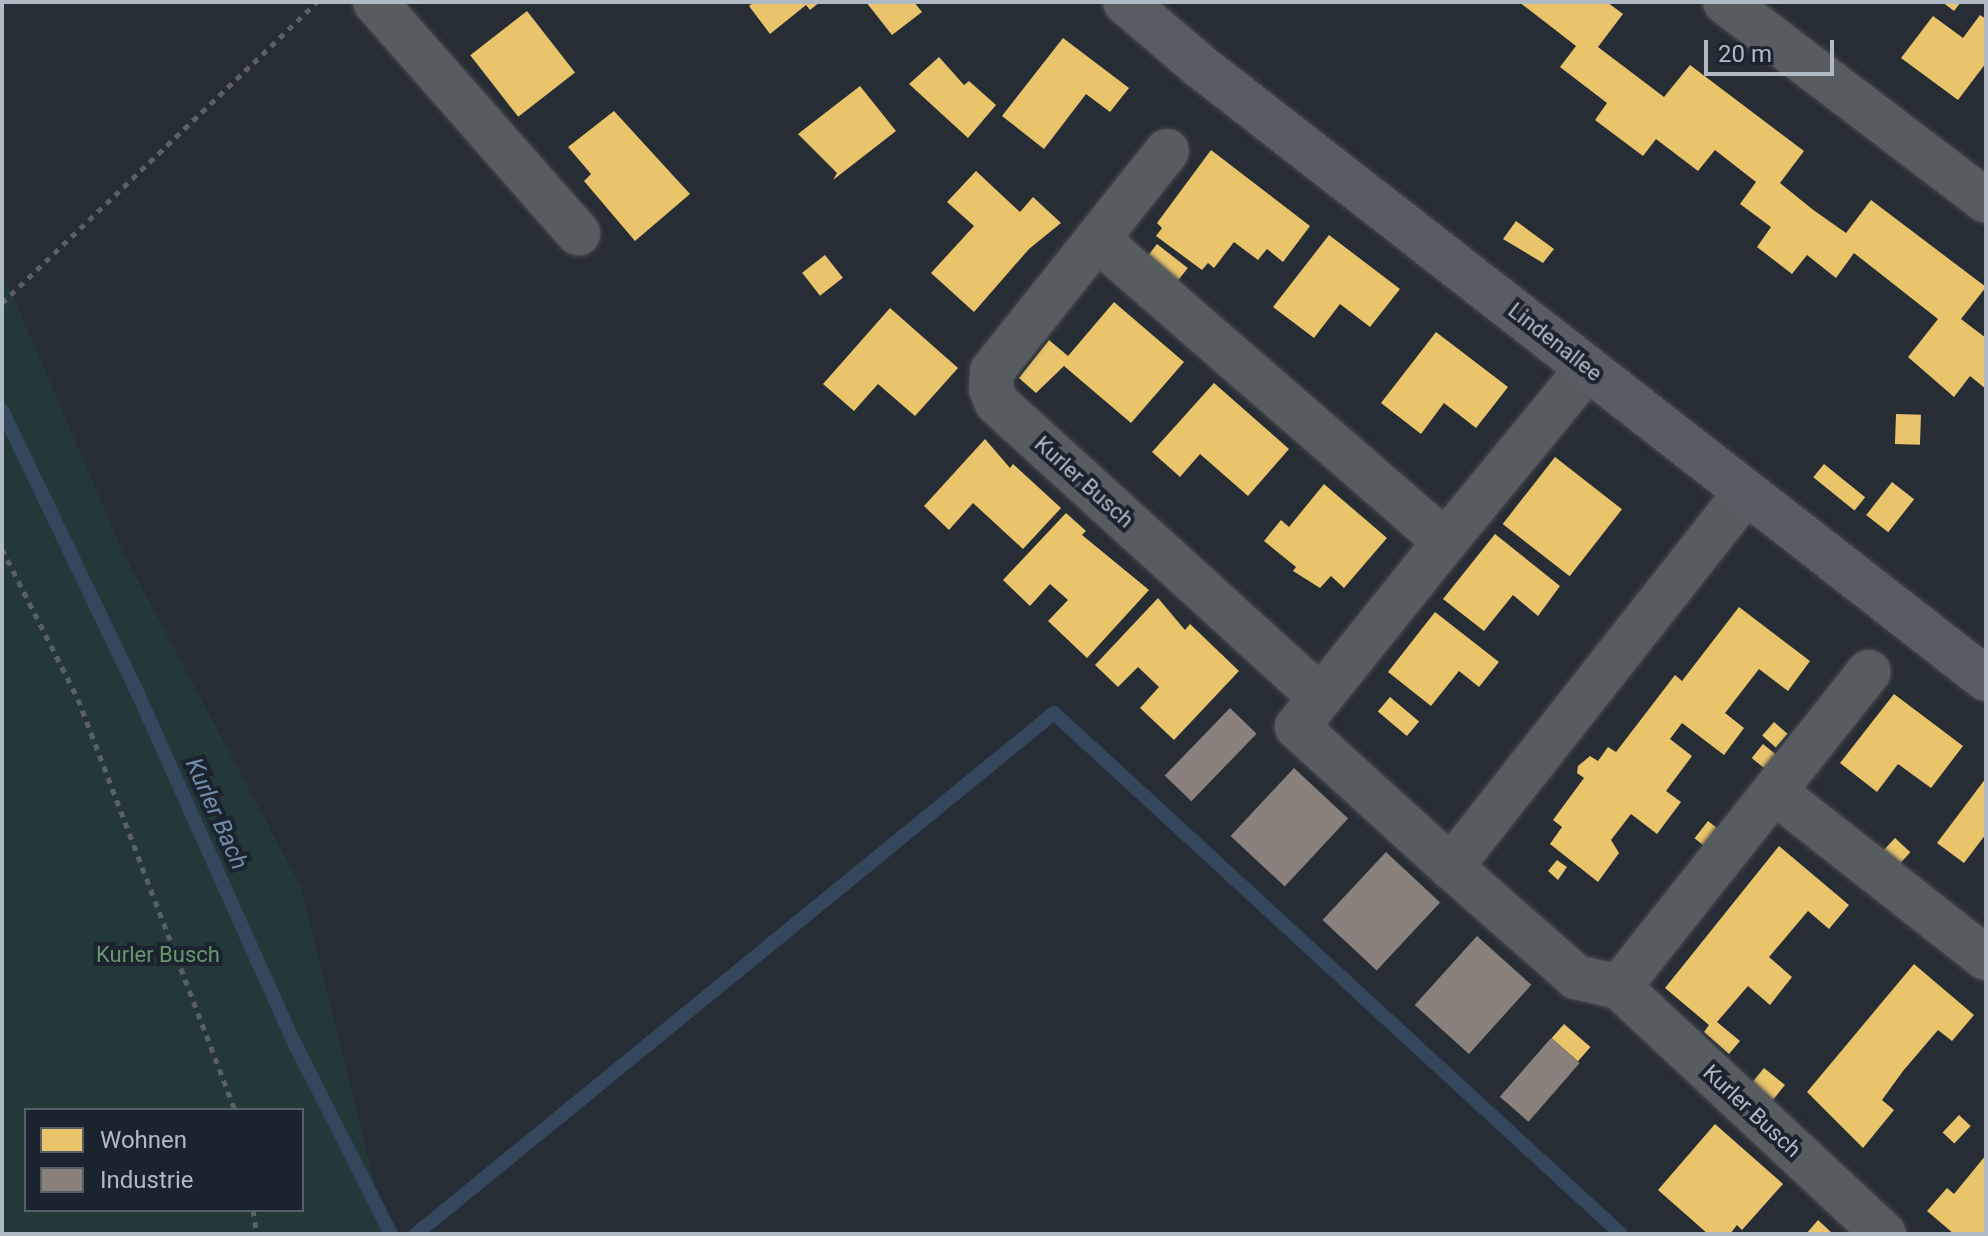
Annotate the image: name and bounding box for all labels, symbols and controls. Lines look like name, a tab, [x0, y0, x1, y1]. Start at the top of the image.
scale bar	[1708, 24, 1838, 74]
text: 20 m	[1718, 40, 1772, 68]
street label: Lindenallee	[1503, 297, 1607, 387]
street label: Kurler Busch	[1029, 431, 1139, 533]
water label: Kurler Bach	[179, 754, 253, 874]
park label: Kurler Busch	[96, 942, 220, 968]
street label: Kurler Busch	[1698, 1059, 1806, 1163]
legend	[24, 1108, 304, 1212]
text: Wohnen	[100, 1126, 187, 1154]
text: Industrie	[100, 1166, 193, 1194]

